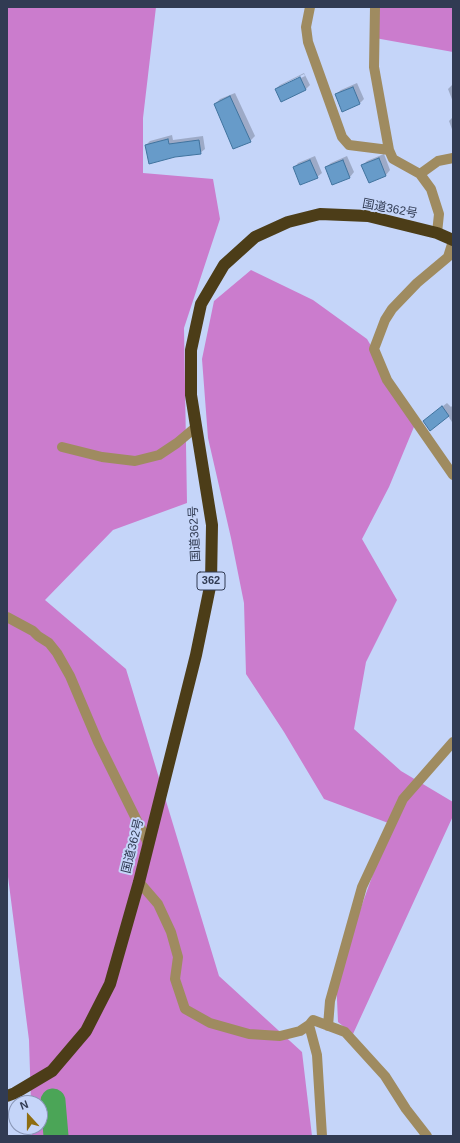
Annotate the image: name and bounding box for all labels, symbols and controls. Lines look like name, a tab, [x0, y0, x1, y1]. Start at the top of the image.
street label: 国道362号	[361, 197, 419, 221]
street label: 国道362号	[186, 506, 204, 562]
road number: 362	[197, 572, 225, 590]
street label: 国道362号	[119, 817, 147, 875]
north arrow	[8, 1095, 48, 1135]
text: N	[18, 1098, 30, 1112]

